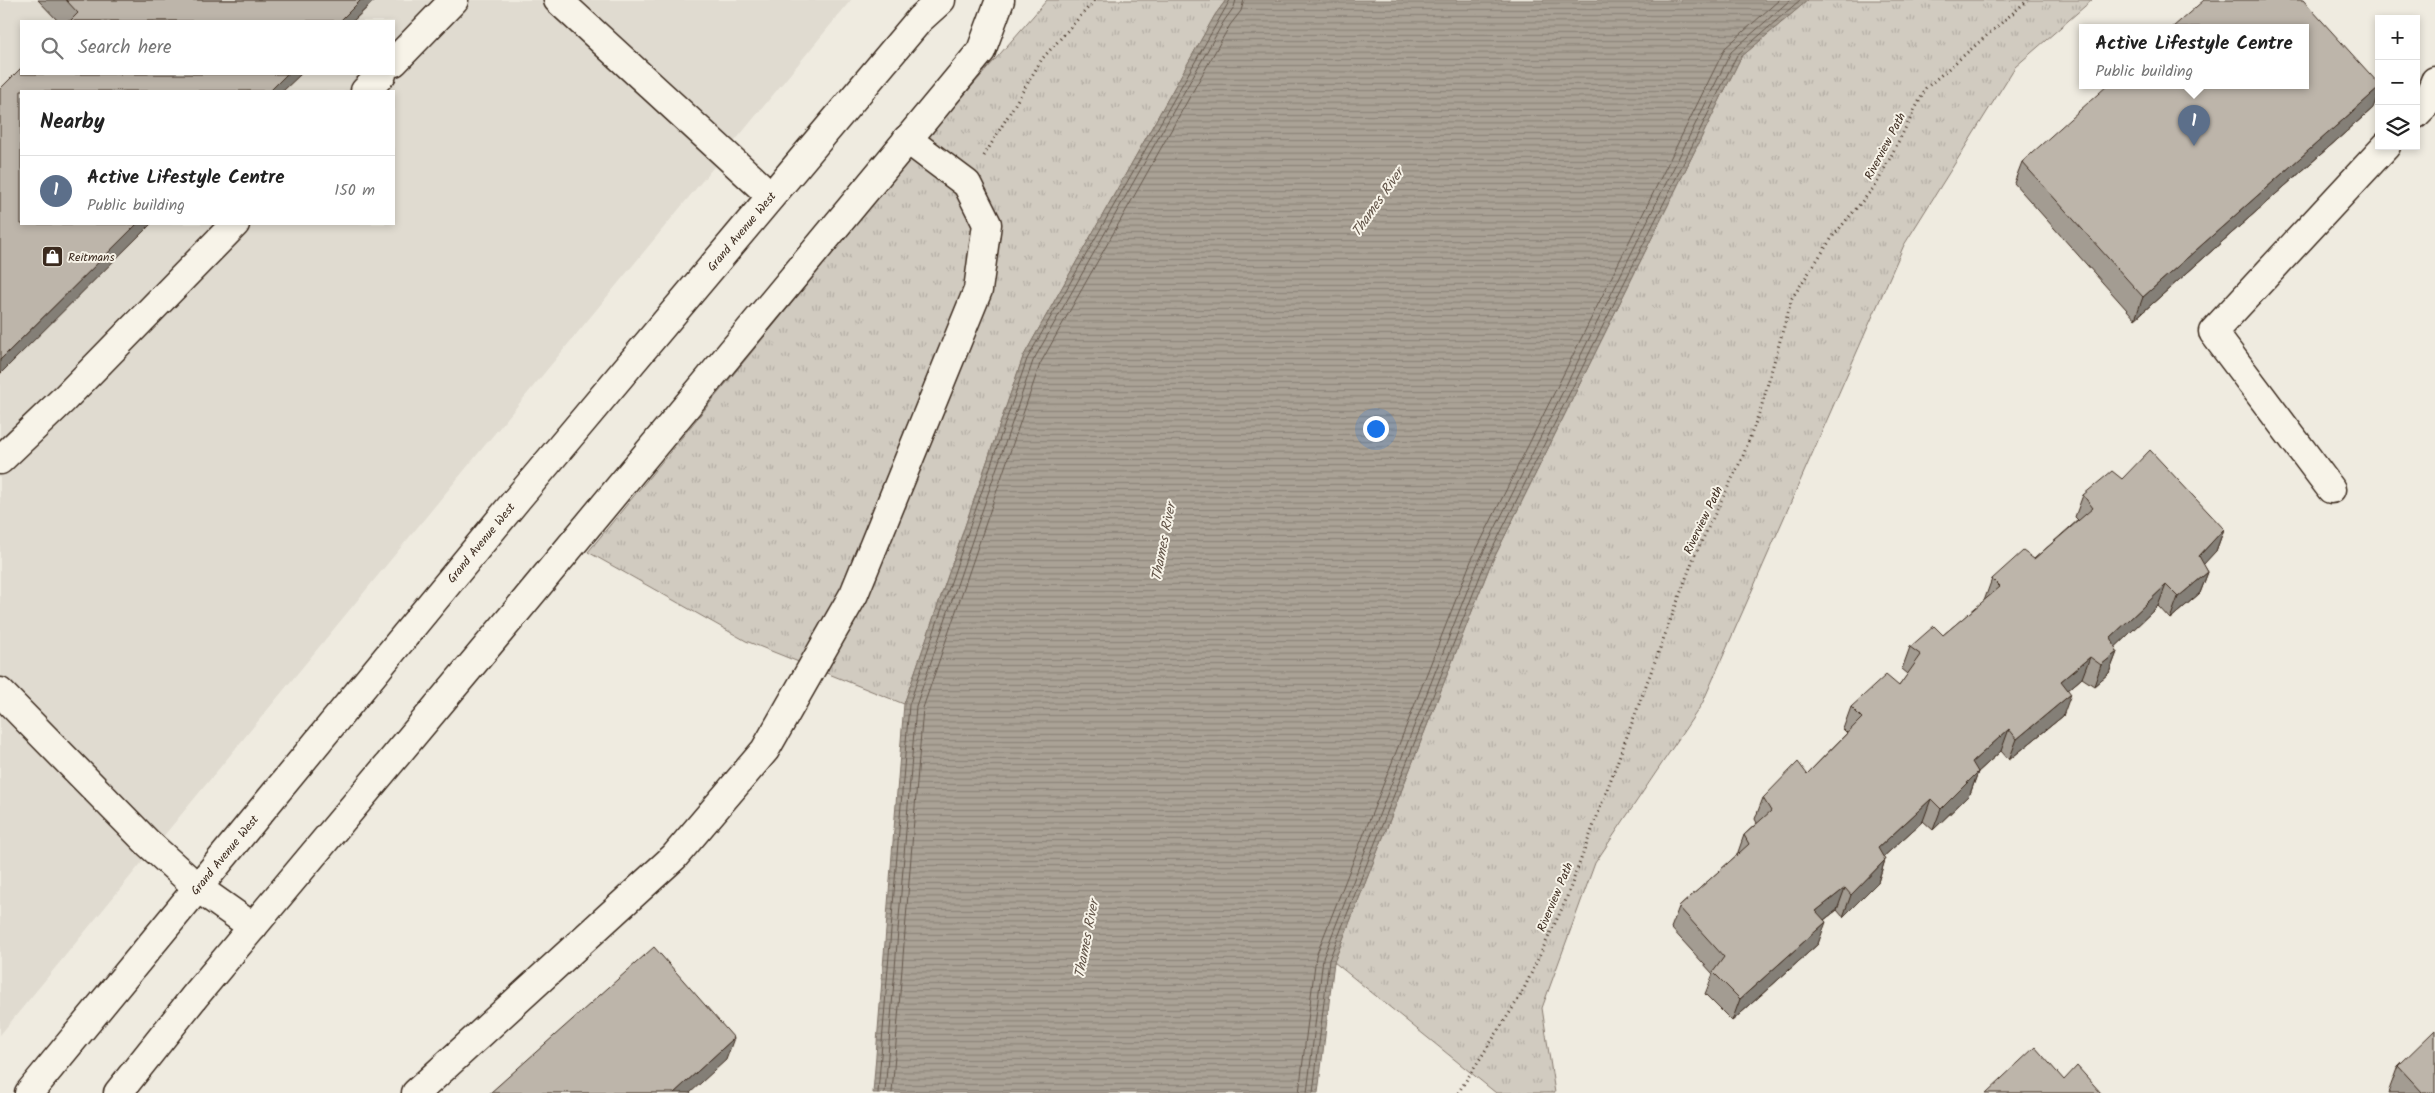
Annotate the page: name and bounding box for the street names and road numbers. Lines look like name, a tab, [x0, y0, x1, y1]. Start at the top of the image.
street label: Riverview Path	[1860, 109, 1911, 183]
street label: Grand Avenue West	[703, 188, 781, 276]
street label: Riverview Path	[1679, 483, 1728, 558]
street label: Grand Avenue West	[443, 499, 520, 588]
street label: Grand Avenue West	[186, 811, 264, 900]
street label: Riverview Path	[1532, 860, 1579, 935]

